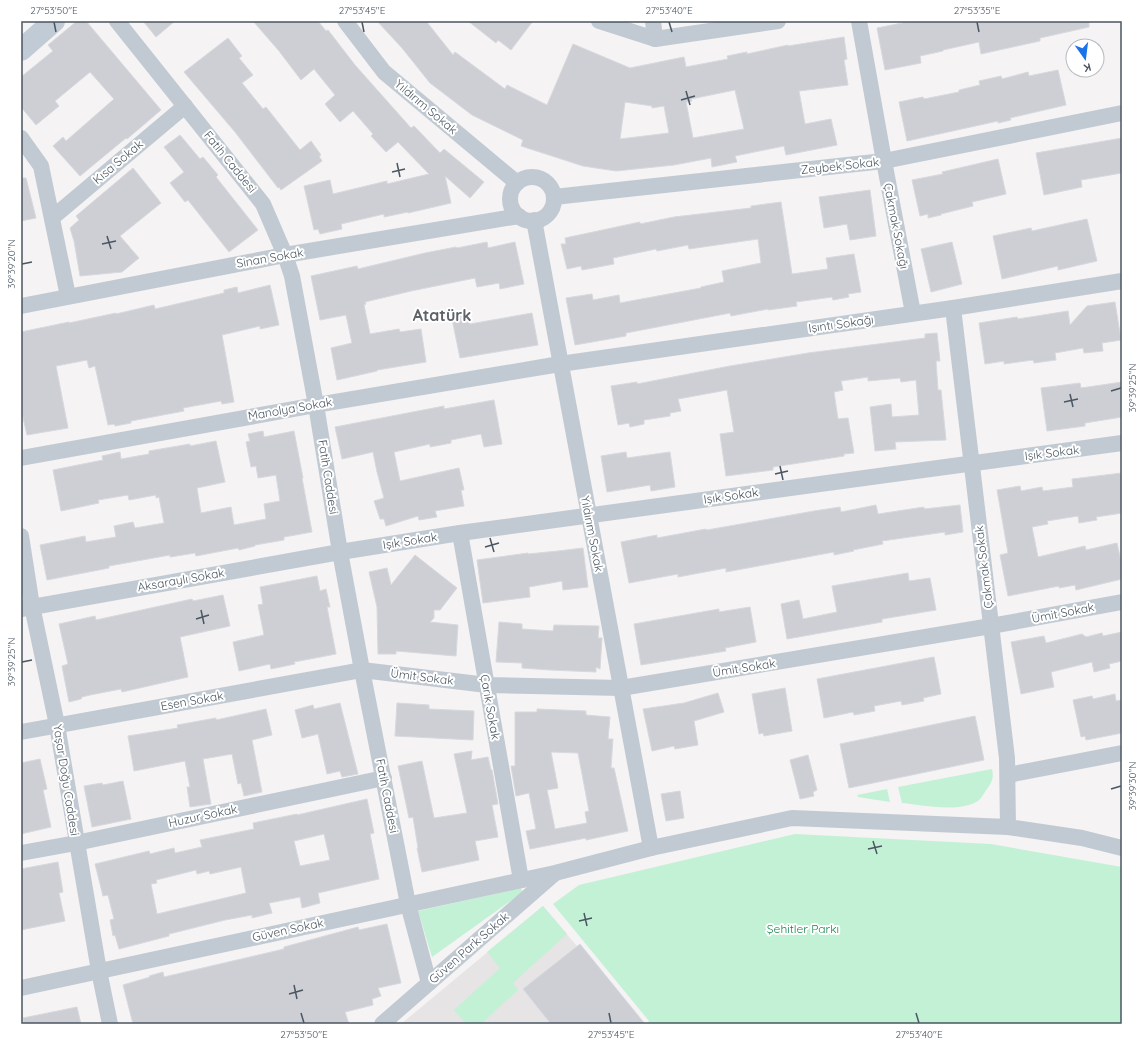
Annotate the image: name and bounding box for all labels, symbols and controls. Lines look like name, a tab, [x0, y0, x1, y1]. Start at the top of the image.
text: 27°53'50"E	[30, 4, 78, 17]
text: 27°53'45"E	[339, 4, 386, 17]
text: 27°53'40"E	[645, 4, 693, 17]
text: 27°53'35"E	[954, 4, 1001, 17]
north arrow	[1065, 38, 1105, 78]
text: K	[1082, 60, 1093, 75]
street label: Yıldırım Sokak	[392, 76, 461, 137]
street label: Fatih Caddesi	[201, 128, 260, 196]
street label: Kısa Sokak	[89, 136, 146, 187]
street label: Zeybek Sokak	[800, 154, 880, 177]
street label: Çakmak Sokağı	[881, 182, 912, 270]
text: 39°39'20"N	[5, 239, 18, 289]
street label: Sinan Sokak	[235, 244, 305, 271]
district label: Atatürk	[413, 305, 471, 325]
street label: Işıntı Sokağı	[807, 312, 875, 336]
text: 39°39'25"N	[1126, 364, 1139, 413]
street label: Manolya Sokak	[247, 394, 333, 423]
street label: Fatih Caddesi	[315, 439, 342, 515]
street label: Işık Sokak	[1024, 442, 1080, 463]
street label: Işık Sokak	[703, 484, 759, 507]
street label: Yıldırım Sokak	[578, 495, 607, 573]
street label: Çakmak Sokak	[971, 525, 996, 609]
street label: Işık Sokak	[382, 529, 438, 552]
street label: Aksaraylı Sokak	[136, 564, 226, 595]
street label: Ümit Sokak	[1030, 599, 1095, 626]
text: 39°39'25"N	[5, 638, 18, 687]
street label: Ümit Sokak	[711, 655, 776, 680]
street label: Ümit Sokak	[390, 665, 454, 688]
street label: Çarık Sokak	[477, 673, 504, 741]
street label: Esen Sokak	[159, 688, 224, 713]
street label: Yaşar Doğu Caddesi	[50, 723, 83, 837]
street label: Fatih Caddesi	[373, 758, 402, 834]
text: 39°39'30"N	[1126, 761, 1139, 811]
street label: Huzur Sokak	[167, 801, 239, 830]
street label: Güven Park Sokak	[426, 909, 512, 986]
street label: Güven Sokak	[251, 915, 325, 944]
park label: Şehitler Parkı	[767, 921, 839, 936]
text: 27°53'50"E	[280, 1028, 328, 1041]
text: 27°53'45"E	[588, 1028, 635, 1041]
text: 27°53'40"E	[895, 1028, 943, 1041]

